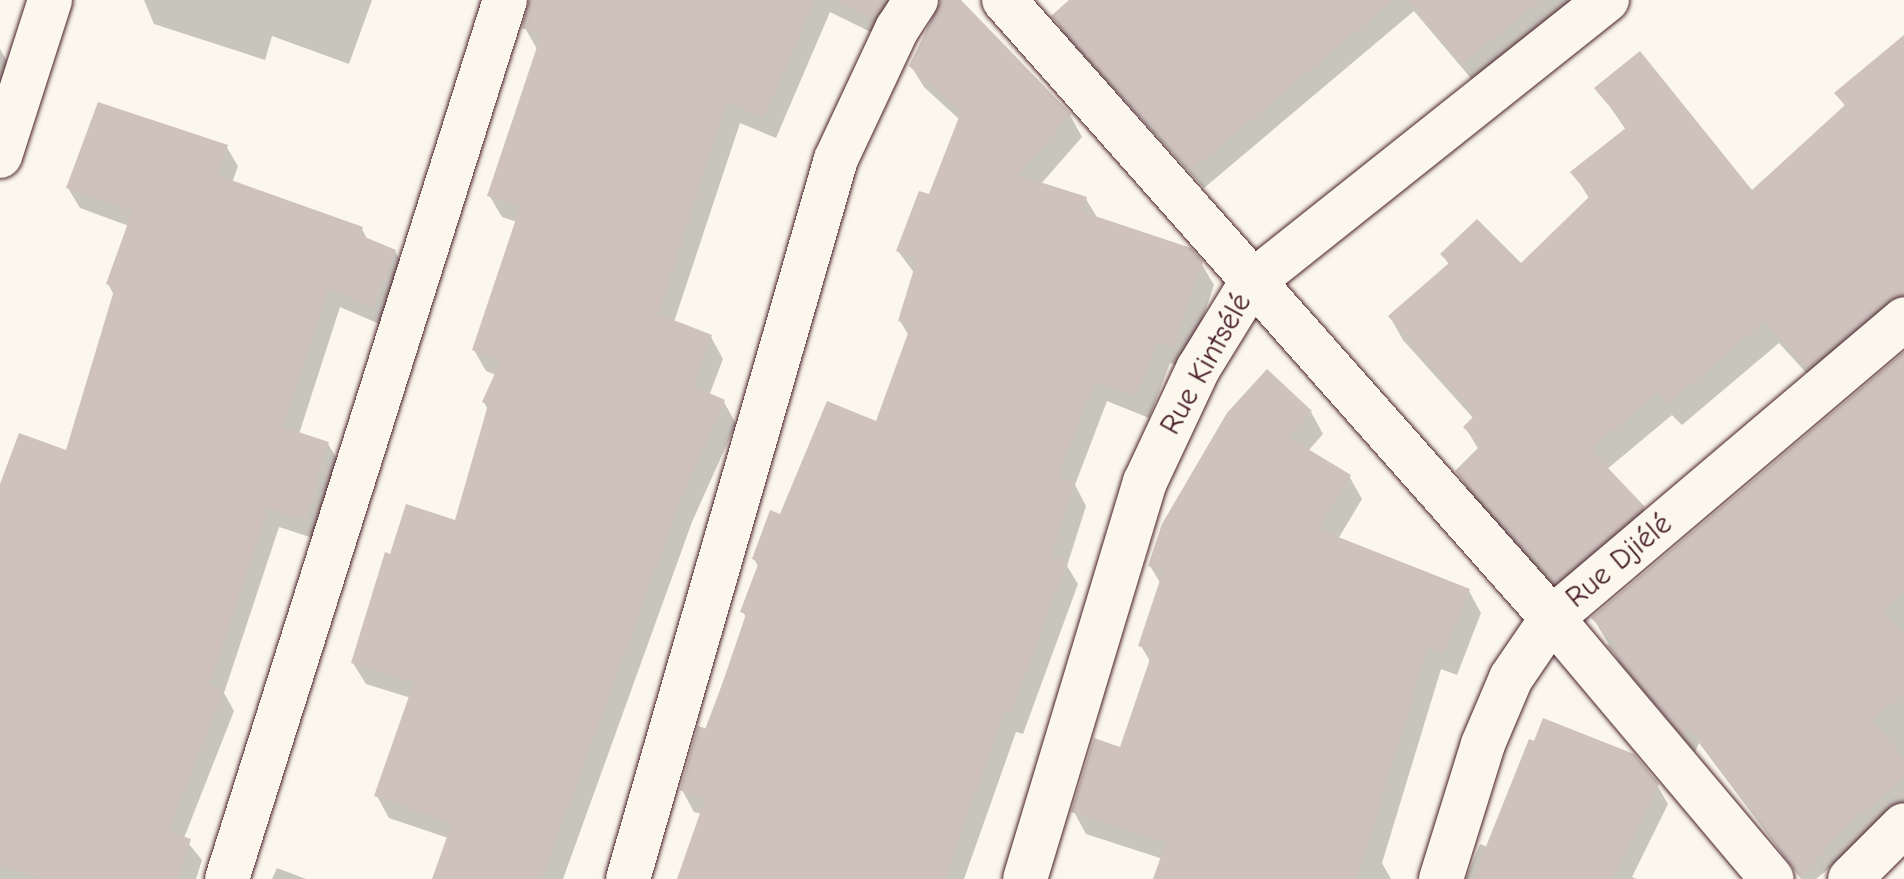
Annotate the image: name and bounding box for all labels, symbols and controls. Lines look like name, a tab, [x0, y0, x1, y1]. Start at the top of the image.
street label: Rue Kintsélé	[1152, 287, 1260, 441]
street label: Rue Djiélé	[1559, 506, 1679, 616]

